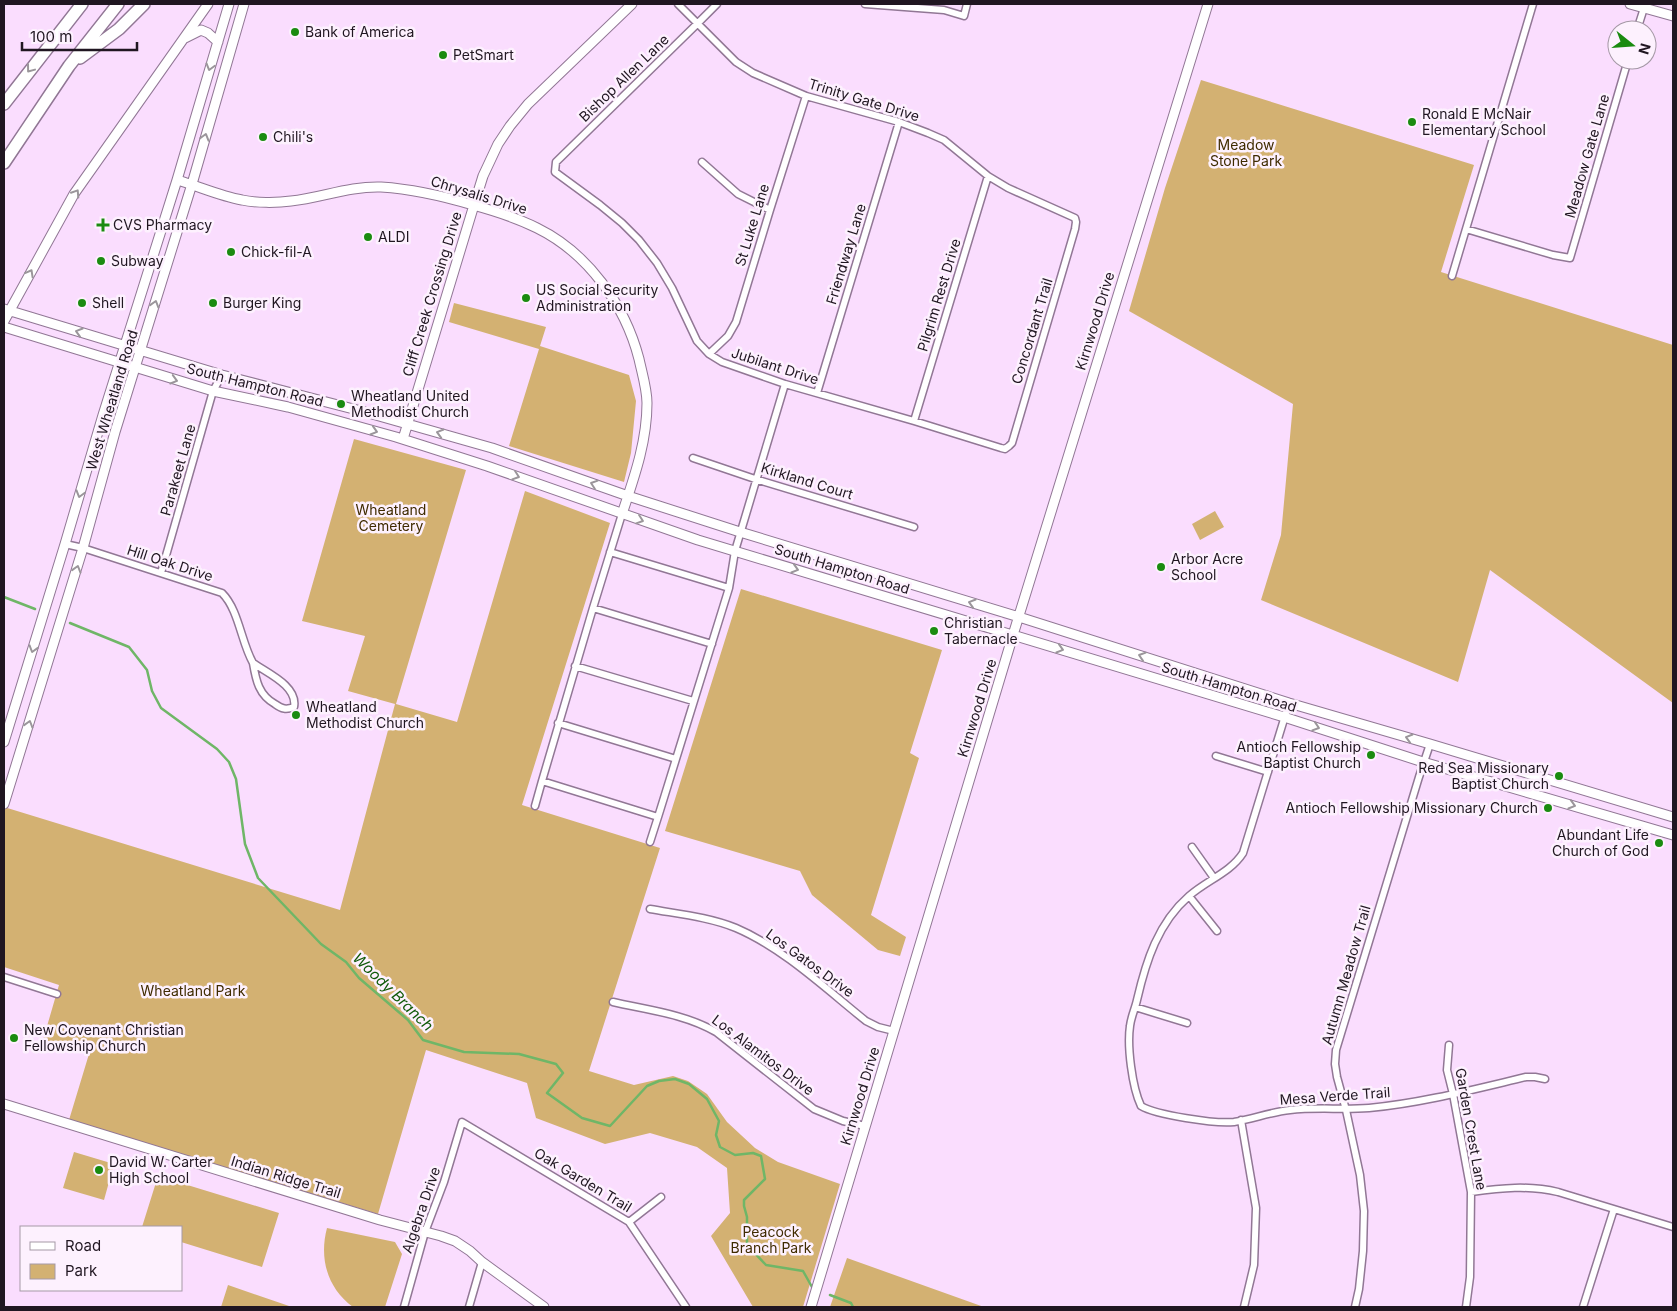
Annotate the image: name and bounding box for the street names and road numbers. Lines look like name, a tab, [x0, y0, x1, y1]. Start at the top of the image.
street label: Bishop Allen Lane	[575, 30, 672, 125]
street label: Trinity Gate Drive	[807, 75, 922, 124]
street label: Meadow Gate Lane	[1561, 92, 1612, 220]
street label: Chrysalis Drive	[429, 172, 529, 217]
street label: St Luke Lane	[731, 182, 772, 268]
street label: Friendway Lane	[822, 201, 869, 306]
street label: Cliff Creek Crossing Drive	[398, 209, 465, 378]
street label: Pilgrim Rest Drive	[913, 236, 964, 353]
street label: Kirnwood Drive	[1071, 270, 1118, 372]
street label: Concordant Trail	[1007, 276, 1056, 386]
street label: West Wheatland Road	[82, 328, 141, 472]
street label: Jubilant Drive	[729, 343, 821, 388]
street label: South Hampton Road	[185, 359, 325, 410]
street label: Parakeet Lane	[156, 422, 199, 518]
street label: Kirkland Court	[759, 458, 856, 503]
street label: South Hampton Road	[773, 540, 912, 597]
street label: Hill Oak Drive	[125, 541, 215, 584]
street label: Kirnwood Drive	[953, 657, 1000, 759]
street label: South Hampton Road	[1160, 658, 1299, 715]
street label: Autumn Meadow Trail	[1317, 903, 1374, 1047]
street label: Los Gatos Drive	[763, 925, 858, 1000]
street label: Los Alamitos Drive	[709, 1011, 818, 1098]
street label: Kirnwood Drive	[836, 1045, 883, 1147]
street label: Garden Crest Lane	[1452, 1066, 1491, 1191]
street label: Mesa Verde Trail	[1279, 1083, 1391, 1108]
street label: Oak Garden Trail	[531, 1144, 635, 1215]
street label: Indian Ridge Trail	[229, 1152, 343, 1201]
street label: Algebra Drive	[398, 1164, 443, 1255]

